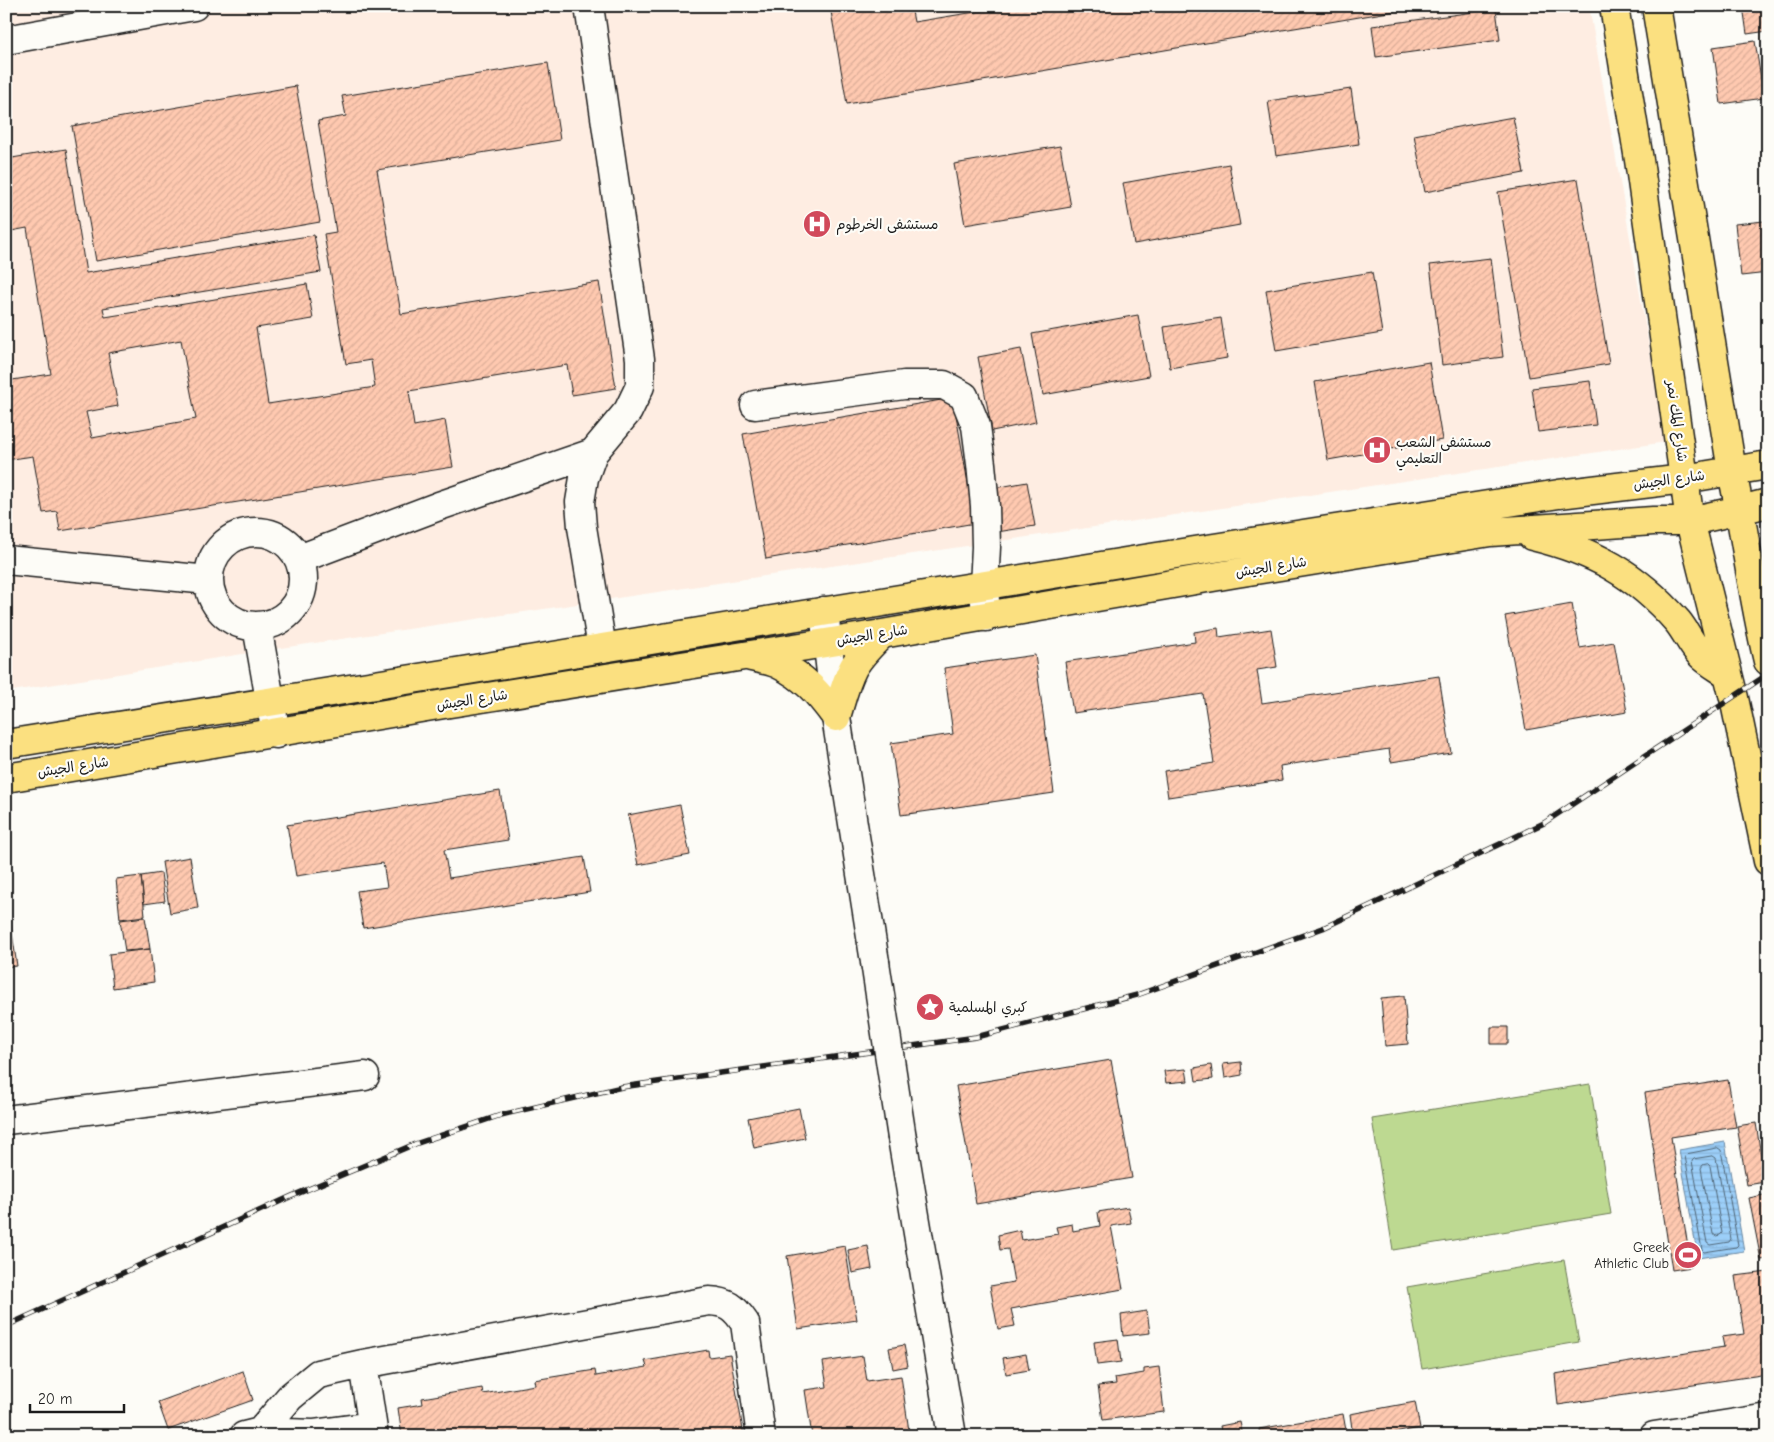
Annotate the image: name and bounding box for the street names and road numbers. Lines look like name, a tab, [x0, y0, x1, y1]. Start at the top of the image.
street label: شارع المك نمر	[1662, 378, 1691, 463]
street label: شارع الجيش	[1632, 467, 1706, 494]
street label: شارع الجيش	[1234, 553, 1308, 582]
street label: شارع الجيش	[835, 621, 909, 650]
street label: شارع الجيش	[435, 686, 509, 715]
street label: شارع الجيش	[36, 753, 110, 782]

